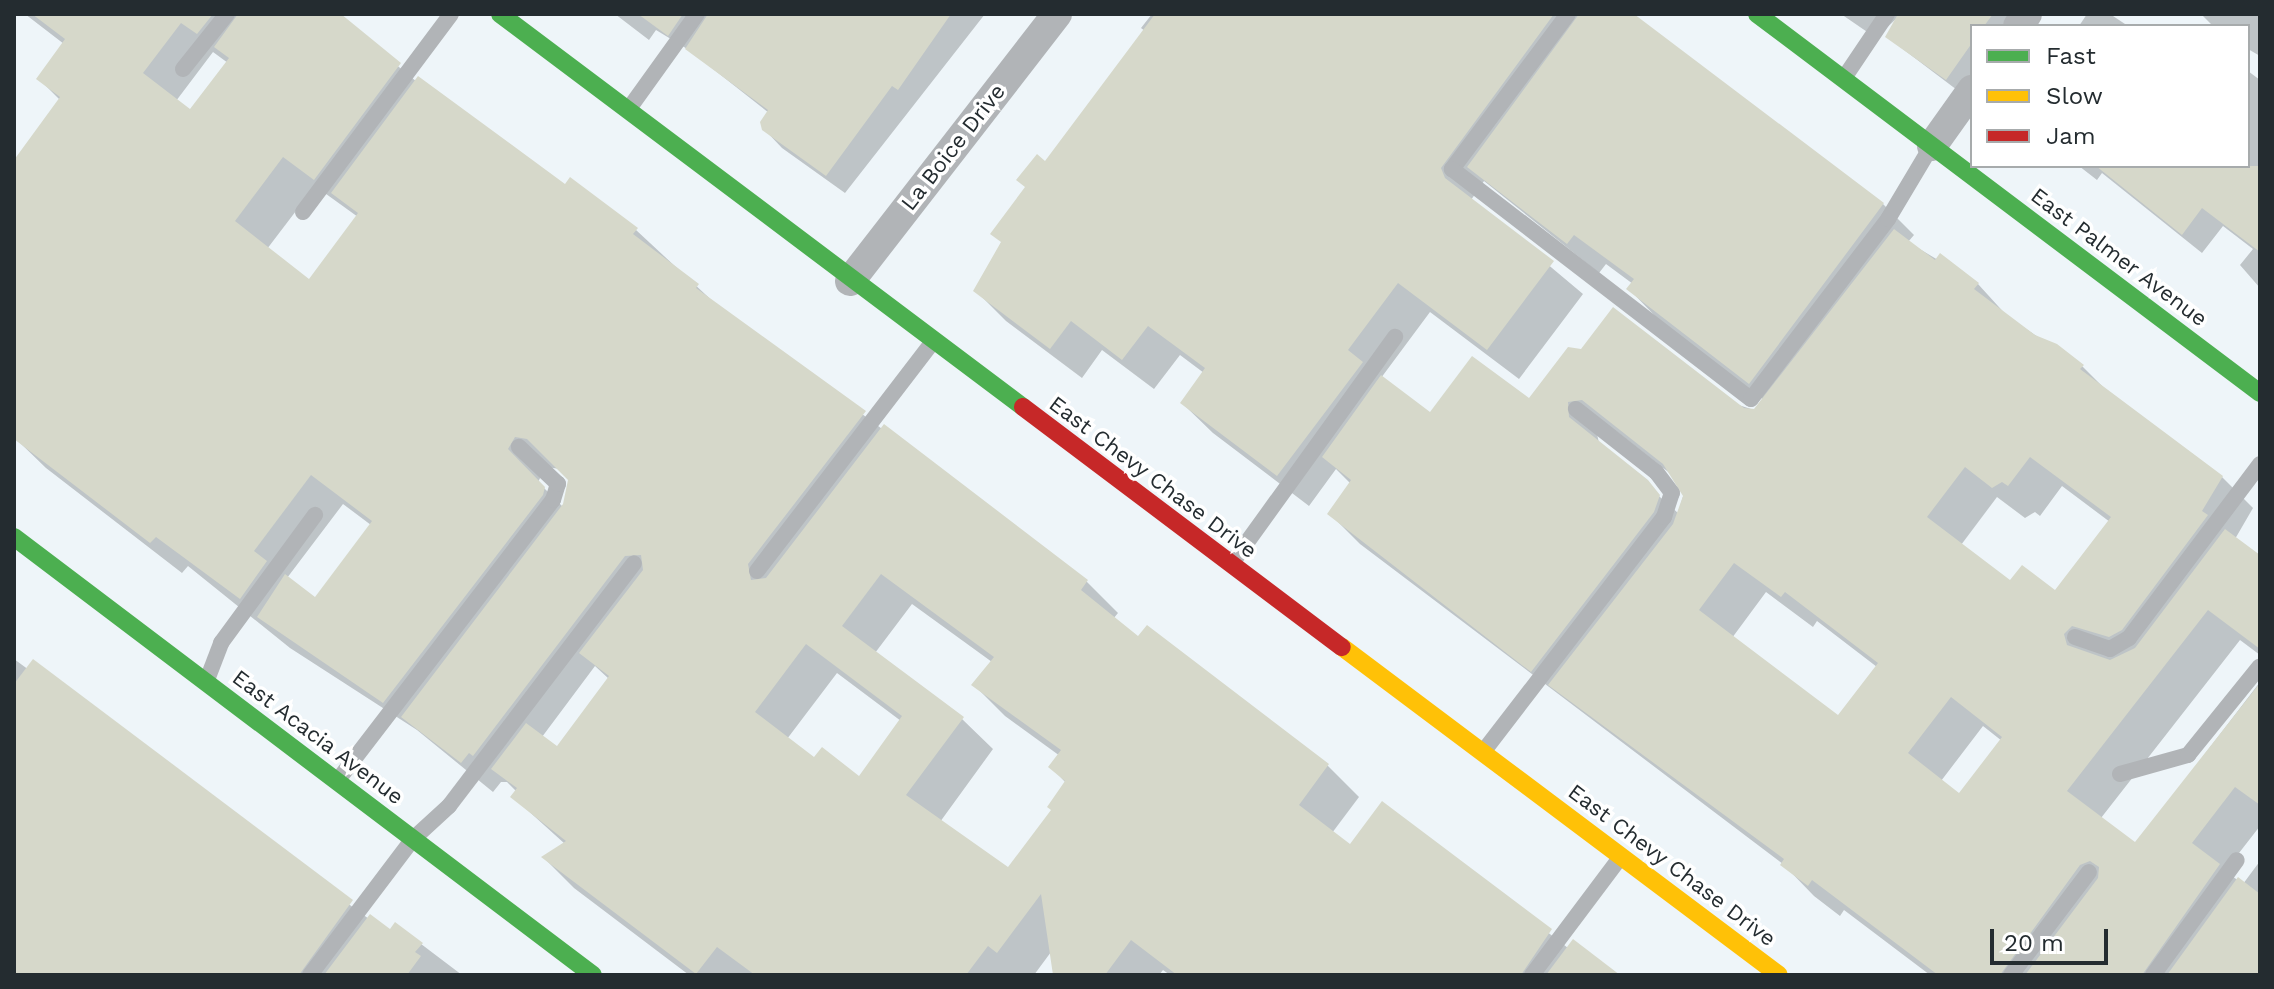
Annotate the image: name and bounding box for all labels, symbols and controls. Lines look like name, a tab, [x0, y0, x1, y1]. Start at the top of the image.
legend	[1970, 24, 2250, 168]
text: Fast	[2046, 42, 2096, 70]
street label: La Boice Drive	[895, 78, 1011, 216]
text: Slow	[2046, 82, 2103, 110]
text: Jam	[2046, 122, 2096, 150]
street label: East Palmer Avenue	[2025, 182, 2213, 332]
street label: East Chevy Chase Drive	[1044, 390, 1262, 564]
street label: East Acacia Avenue	[226, 663, 410, 811]
street label: East Chevy Chase Drive	[1563, 778, 1781, 952]
scale bar	[1994, 913, 2112, 963]
text: 20 m	[2004, 929, 2064, 957]

